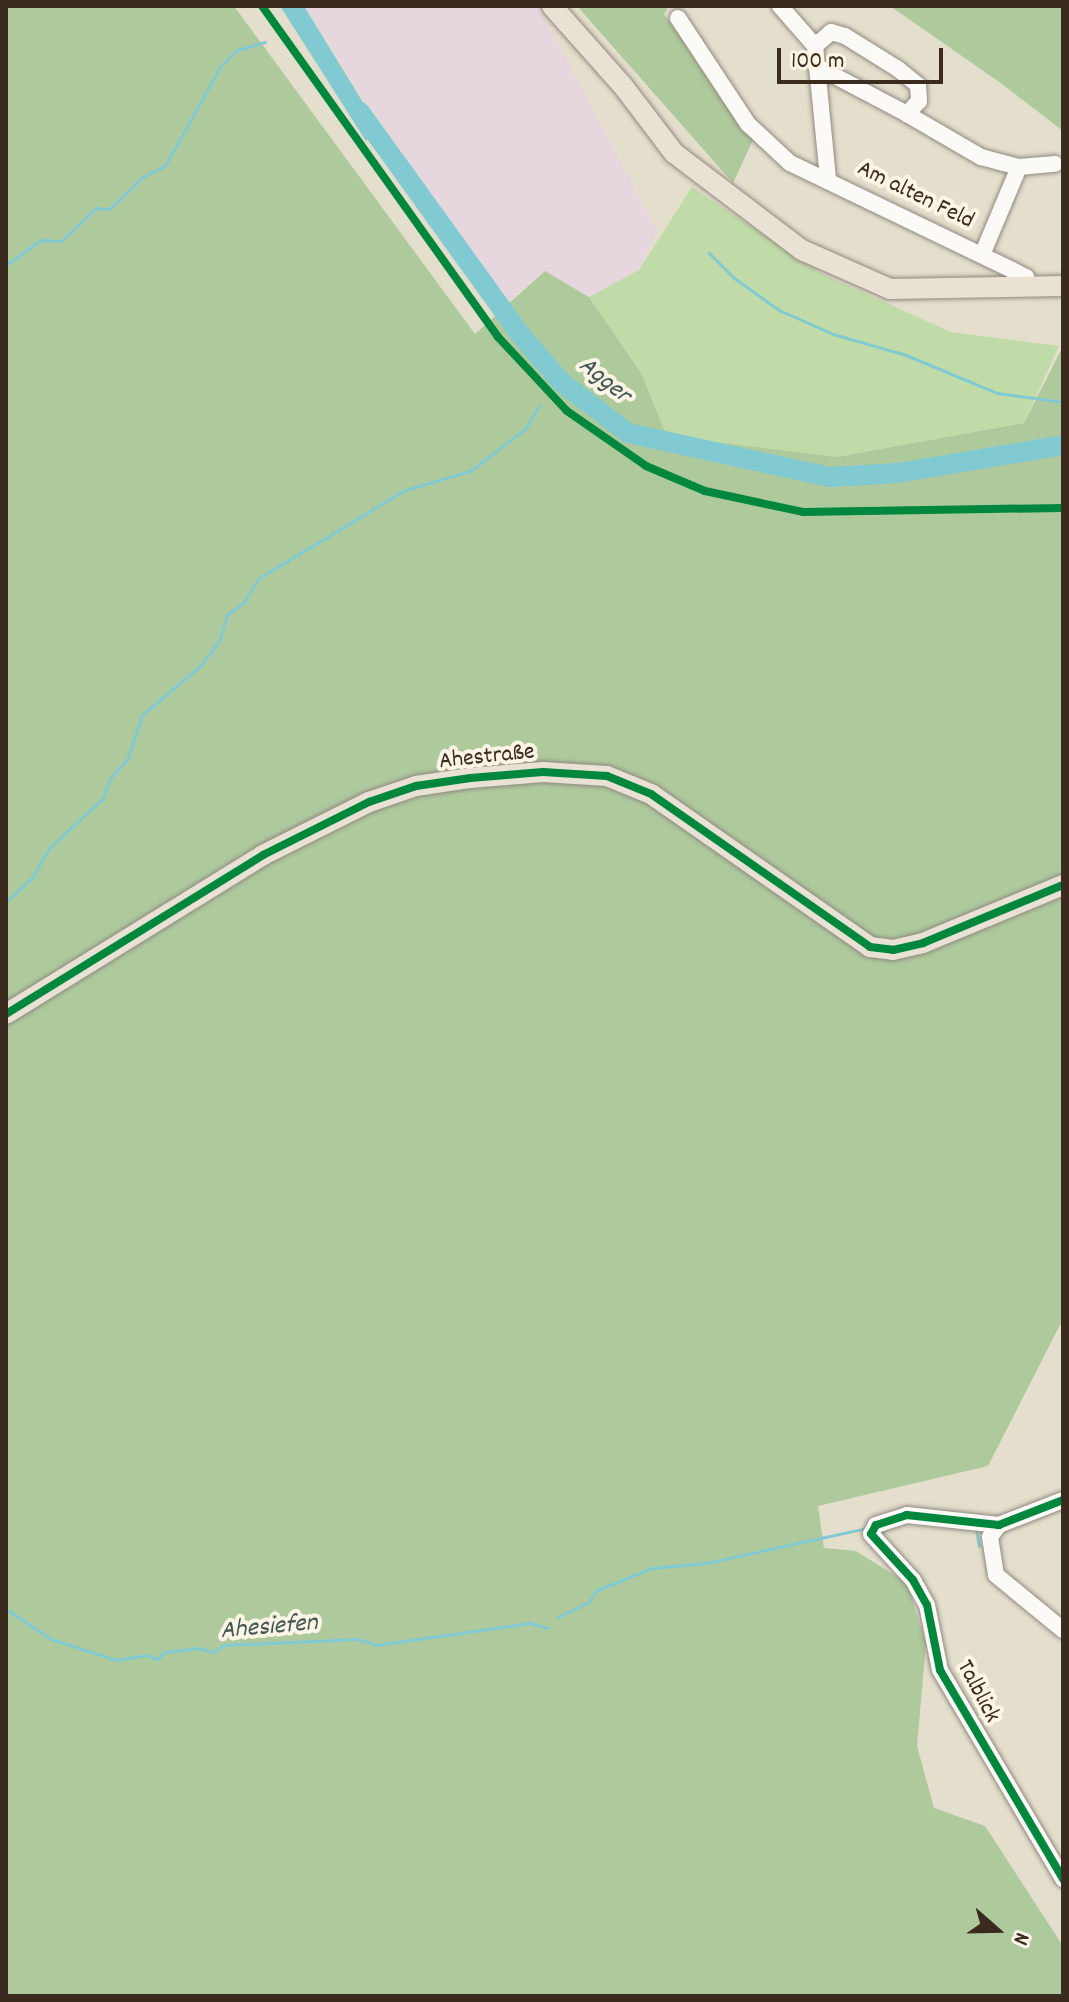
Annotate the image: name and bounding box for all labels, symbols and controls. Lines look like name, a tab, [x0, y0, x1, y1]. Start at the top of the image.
scale bar	[781, 32, 947, 82]
text: 100 m	[791, 45, 844, 79]
street label: Am alten Feld	[852, 155, 978, 237]
water label: Agger	[572, 351, 636, 411]
street label: Ahestraße	[438, 739, 536, 777]
water label: Ahesiefen	[219, 1608, 319, 1648]
street label: Talblick	[949, 1656, 1005, 1728]
north arrow	[957, 1890, 1037, 1970]
text: N	[1004, 1928, 1036, 1949]

